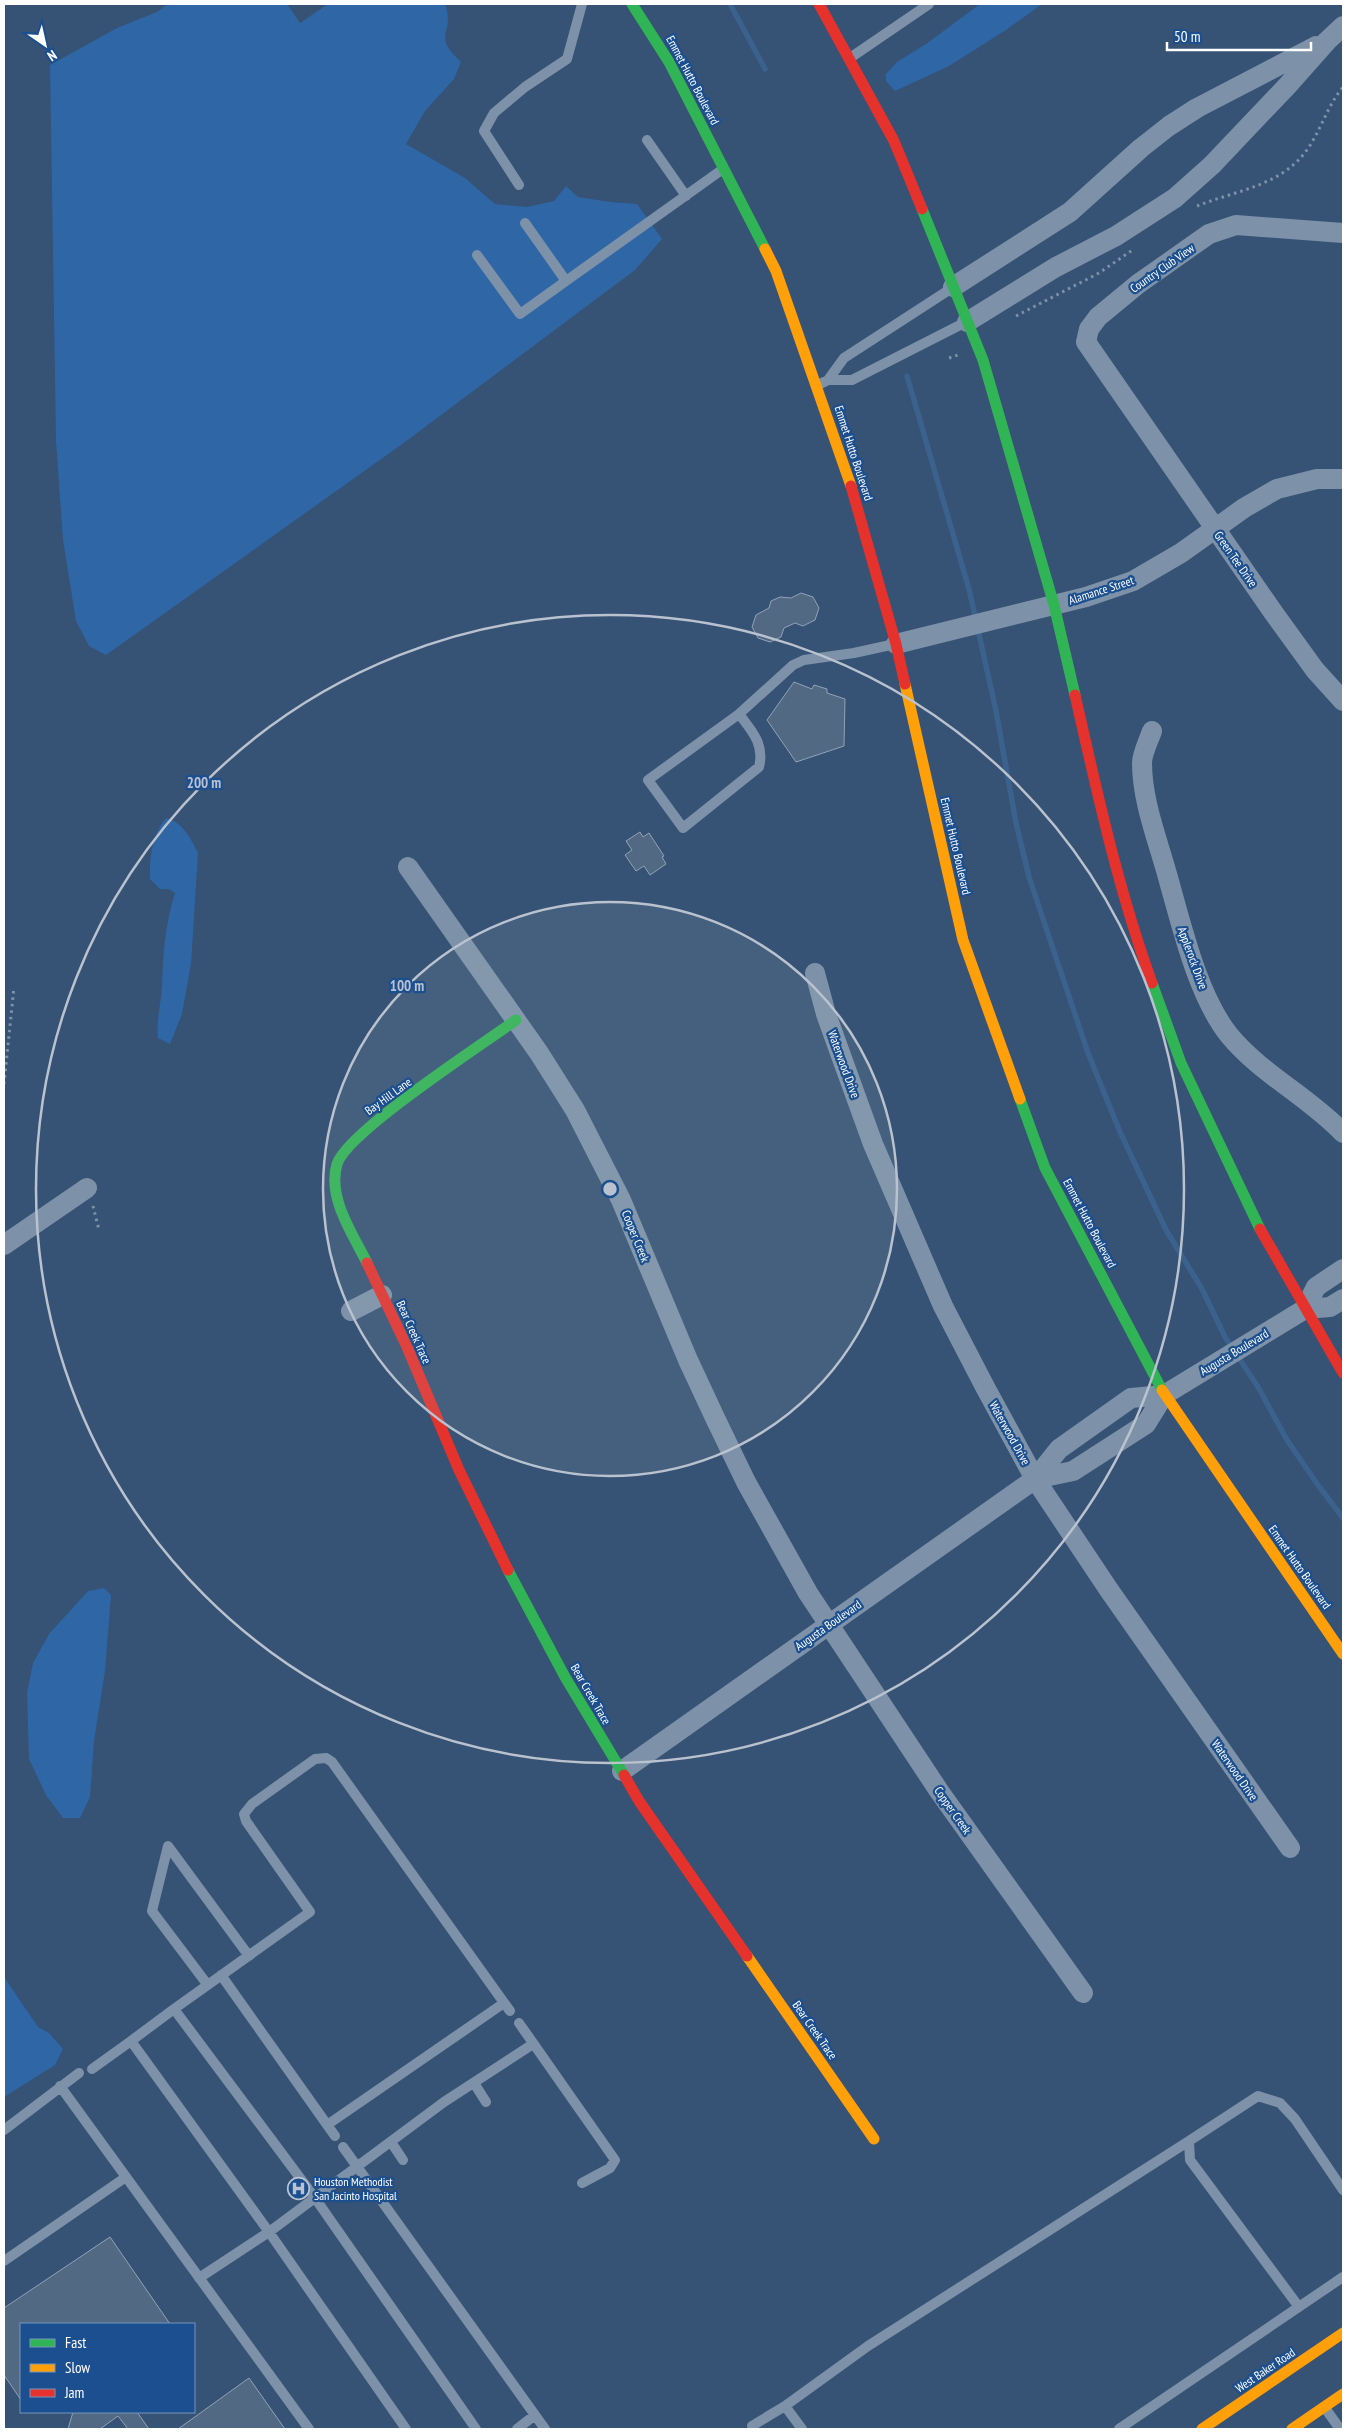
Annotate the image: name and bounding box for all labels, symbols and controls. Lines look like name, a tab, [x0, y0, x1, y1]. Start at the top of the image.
north arrow	[20, 20, 70, 70]
scale bar	[1167, 20, 1311, 52]
text: 50 m	[1174, 27, 1200, 46]
street label: Emmet Hutto Boulevard	[663, 33, 723, 127]
text: N	[44, 46, 60, 65]
street label: Country Club View	[1127, 240, 1198, 296]
street label: Emmet Hutto Boulevard	[832, 404, 876, 502]
street label: Green Tee Drive	[1211, 528, 1261, 590]
street label: Alamance Street	[1067, 572, 1136, 608]
text: 200 m	[187, 773, 221, 792]
street label: Emmet Hutto Boulevard	[938, 796, 974, 896]
street label: Applerock Drive	[1175, 925, 1211, 991]
text: 100 m	[390, 976, 424, 995]
street label: Waterwood Drive	[825, 1028, 863, 1100]
street label: Bay Hill Lane	[362, 1074, 414, 1118]
street label: Emmet Hutto Boulevard	[1060, 1176, 1120, 1270]
centre of rings	[601, 1180, 619, 1198]
street label: Cooper Creek	[619, 1208, 653, 1264]
street label: Bear Creek Trace	[393, 1298, 435, 1366]
street label: Augusta Boulevard	[1197, 1326, 1271, 1378]
street label: Waterwood Drive	[986, 1398, 1034, 1468]
street label: Emmet Hutto Boulevard	[1265, 1522, 1335, 1612]
street label: Augusta Boulevard	[792, 1597, 864, 1653]
street label: Bear Creek Trace	[568, 1661, 614, 1727]
street label: Waterwood Drive	[1209, 1737, 1261, 1803]
street label: Copper Creek	[931, 1783, 975, 1837]
street label: Bear Creek Trace	[789, 1998, 841, 2062]
place label: Houston Methodist San Jacinto Hospital	[314, 2174, 397, 2203]
hospital icon: Houston Methodist San Jacinto Hospital	[286, 2176, 310, 2200]
legend	[20, 2323, 195, 2413]
text: Fast	[65, 2333, 86, 2352]
street label: West Baker Road	[1232, 2345, 1298, 2395]
text: Slow	[65, 2358, 90, 2377]
text: Jam	[64, 2383, 84, 2402]

